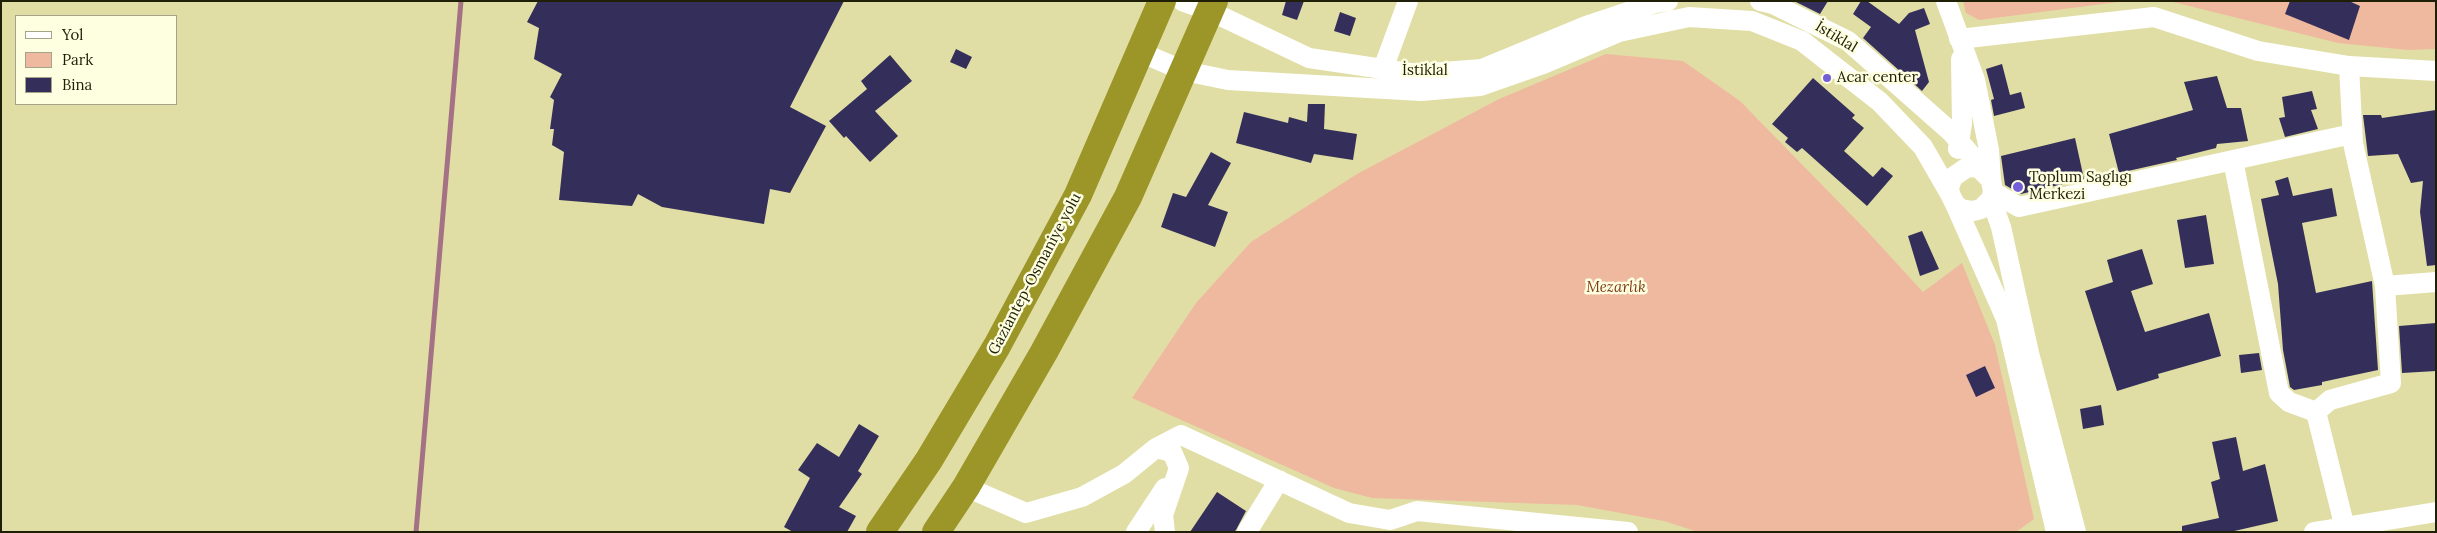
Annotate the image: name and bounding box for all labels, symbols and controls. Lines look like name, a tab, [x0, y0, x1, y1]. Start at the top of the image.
legend	[15, 15, 178, 105]
street label: İstiklal	[1812, 17, 1860, 57]
text: Yol	[62, 25, 83, 44]
text: Park	[62, 50, 93, 69]
street label: İstiklal	[1402, 62, 1448, 80]
place label: Acar center	[1837, 69, 1918, 87]
marker: Acar center	[1821, 72, 1833, 84]
text: Bina	[62, 75, 92, 94]
place label: Toplum Saglıgı Merkezi	[2029, 169, 2132, 204]
marker: Toplum Saglıgı Merkezi	[2011, 180, 2025, 194]
street label: Gaziantep-Osmaniye yolu	[985, 190, 1085, 358]
park label: Mezarlık	[1586, 279, 1646, 297]

